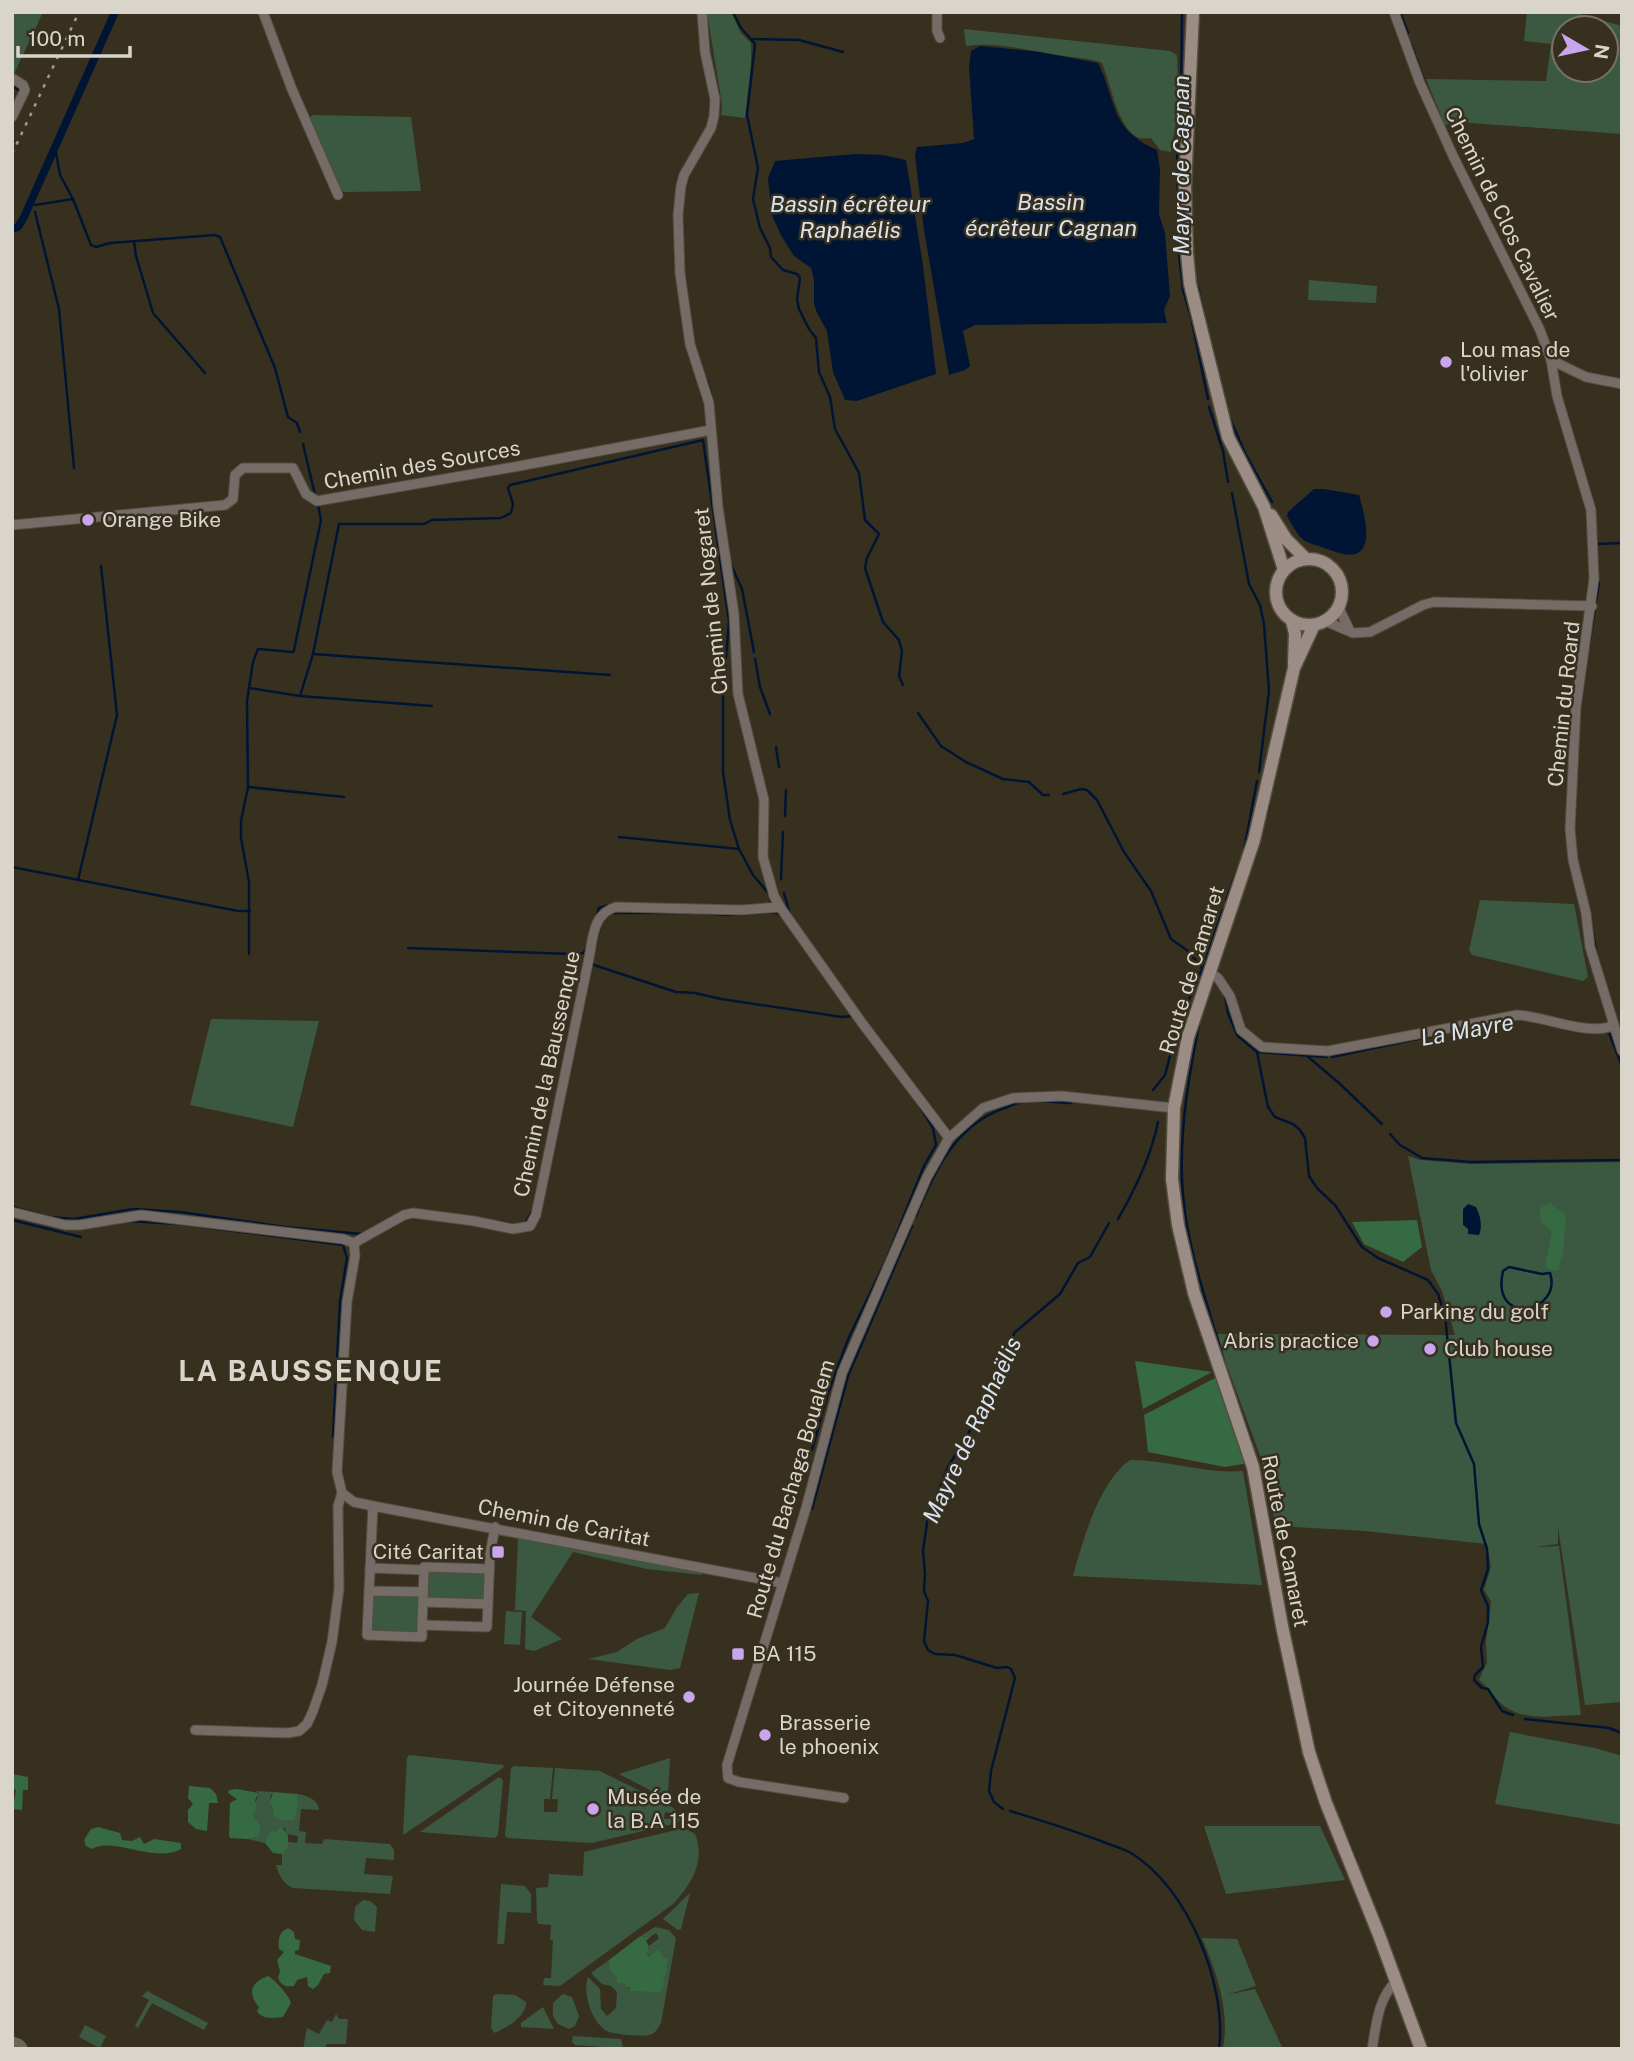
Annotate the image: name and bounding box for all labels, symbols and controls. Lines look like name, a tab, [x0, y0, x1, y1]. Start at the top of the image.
scale bar	[18, 14, 130, 58]
north arrow	[1550, 14, 1620, 84]
text: 100 m	[28, 26, 85, 51]
text: N	[1590, 43, 1614, 61]
water label: Mayre de Cagnan	[1167, 75, 1194, 255]
street label: Chemin de Clos Cavalier	[1440, 103, 1565, 325]
water label: Bassin écrêteur Cagnan	[965, 188, 1137, 241]
water label: Bassin écrêteur Raphaélis	[770, 190, 931, 243]
place label: Lou mas de l'olivier	[1460, 337, 1570, 386]
marker: Lou mas de l'olivier	[1438, 354, 1454, 370]
street label: Chemin des Sources	[322, 435, 522, 494]
street label: Chemin de Nogaret	[688, 506, 733, 696]
place label: Orange Bike	[102, 507, 221, 532]
marker: Orange Bike	[80, 512, 96, 528]
street label: Chemin du Roard	[1542, 620, 1585, 788]
street label: Route de Camaret	[1154, 883, 1229, 1057]
street label: Chemin de la Baussenque	[508, 949, 585, 1199]
water label: La Mayre	[1418, 1008, 1516, 1051]
place label: Parking du golf	[1400, 1299, 1549, 1324]
marker: Parking du golf	[1378, 1304, 1394, 1320]
place label: Abris practice	[1223, 1328, 1359, 1353]
water label: Mayre de Raphaëlis	[917, 1333, 1026, 1527]
marker: Abris practice	[1365, 1333, 1381, 1349]
place label: Club house	[1444, 1336, 1553, 1361]
marker: Club house	[1422, 1341, 1438, 1357]
district label: LA BAUSSENQUE	[178, 1354, 444, 1387]
street label: Route du Bachaga Boualem	[742, 1357, 839, 1621]
street label: Route de Camaret	[1257, 1453, 1314, 1629]
street label: Chemin de Caritat	[476, 1494, 652, 1551]
place label: Cité Caritat	[373, 1539, 484, 1564]
marker: Cité Caritat	[490, 1544, 506, 1560]
place label: BA 115	[752, 1641, 817, 1666]
marker: BA 115	[730, 1646, 746, 1662]
place label: Journée Défense et Citoyenneté	[513, 1672, 675, 1721]
marker: Journée Défense et Citoyenneté	[681, 1689, 697, 1705]
place label: Brasserie le phoenix	[779, 1710, 879, 1759]
marker: Brasserie le phoenix	[757, 1727, 773, 1743]
place label: Musée de la B.A 115	[607, 1784, 701, 1833]
marker: Musée de la B.A 115	[585, 1801, 601, 1817]

